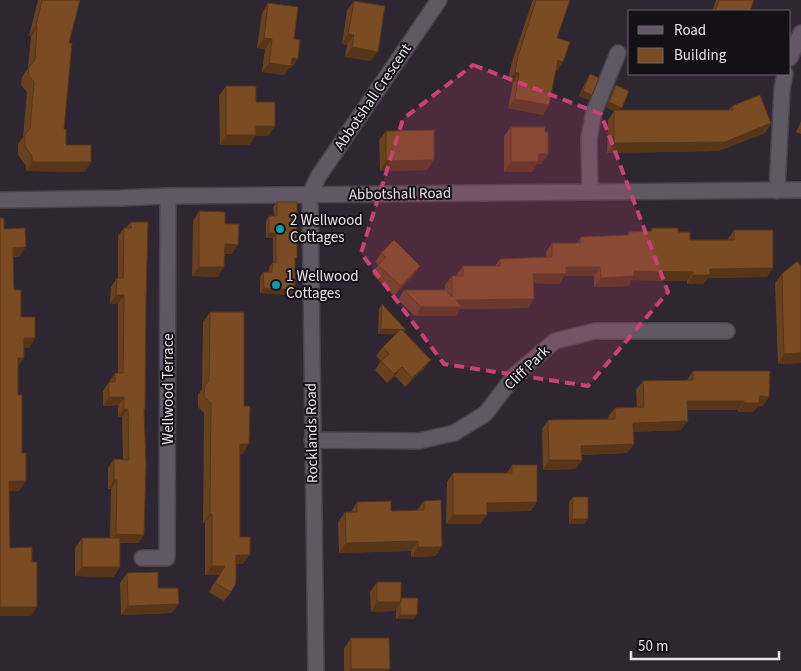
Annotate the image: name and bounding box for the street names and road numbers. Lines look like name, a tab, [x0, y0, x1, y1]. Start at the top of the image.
street label: Abbotshall Crescent	[329, 39, 417, 155]
street label: Abbotshall Road	[349, 183, 451, 205]
street label: Wellwood Terrace	[158, 333, 179, 445]
street label: Cliff Park	[500, 341, 555, 395]
street label: Rocklands Road	[301, 383, 323, 483]

